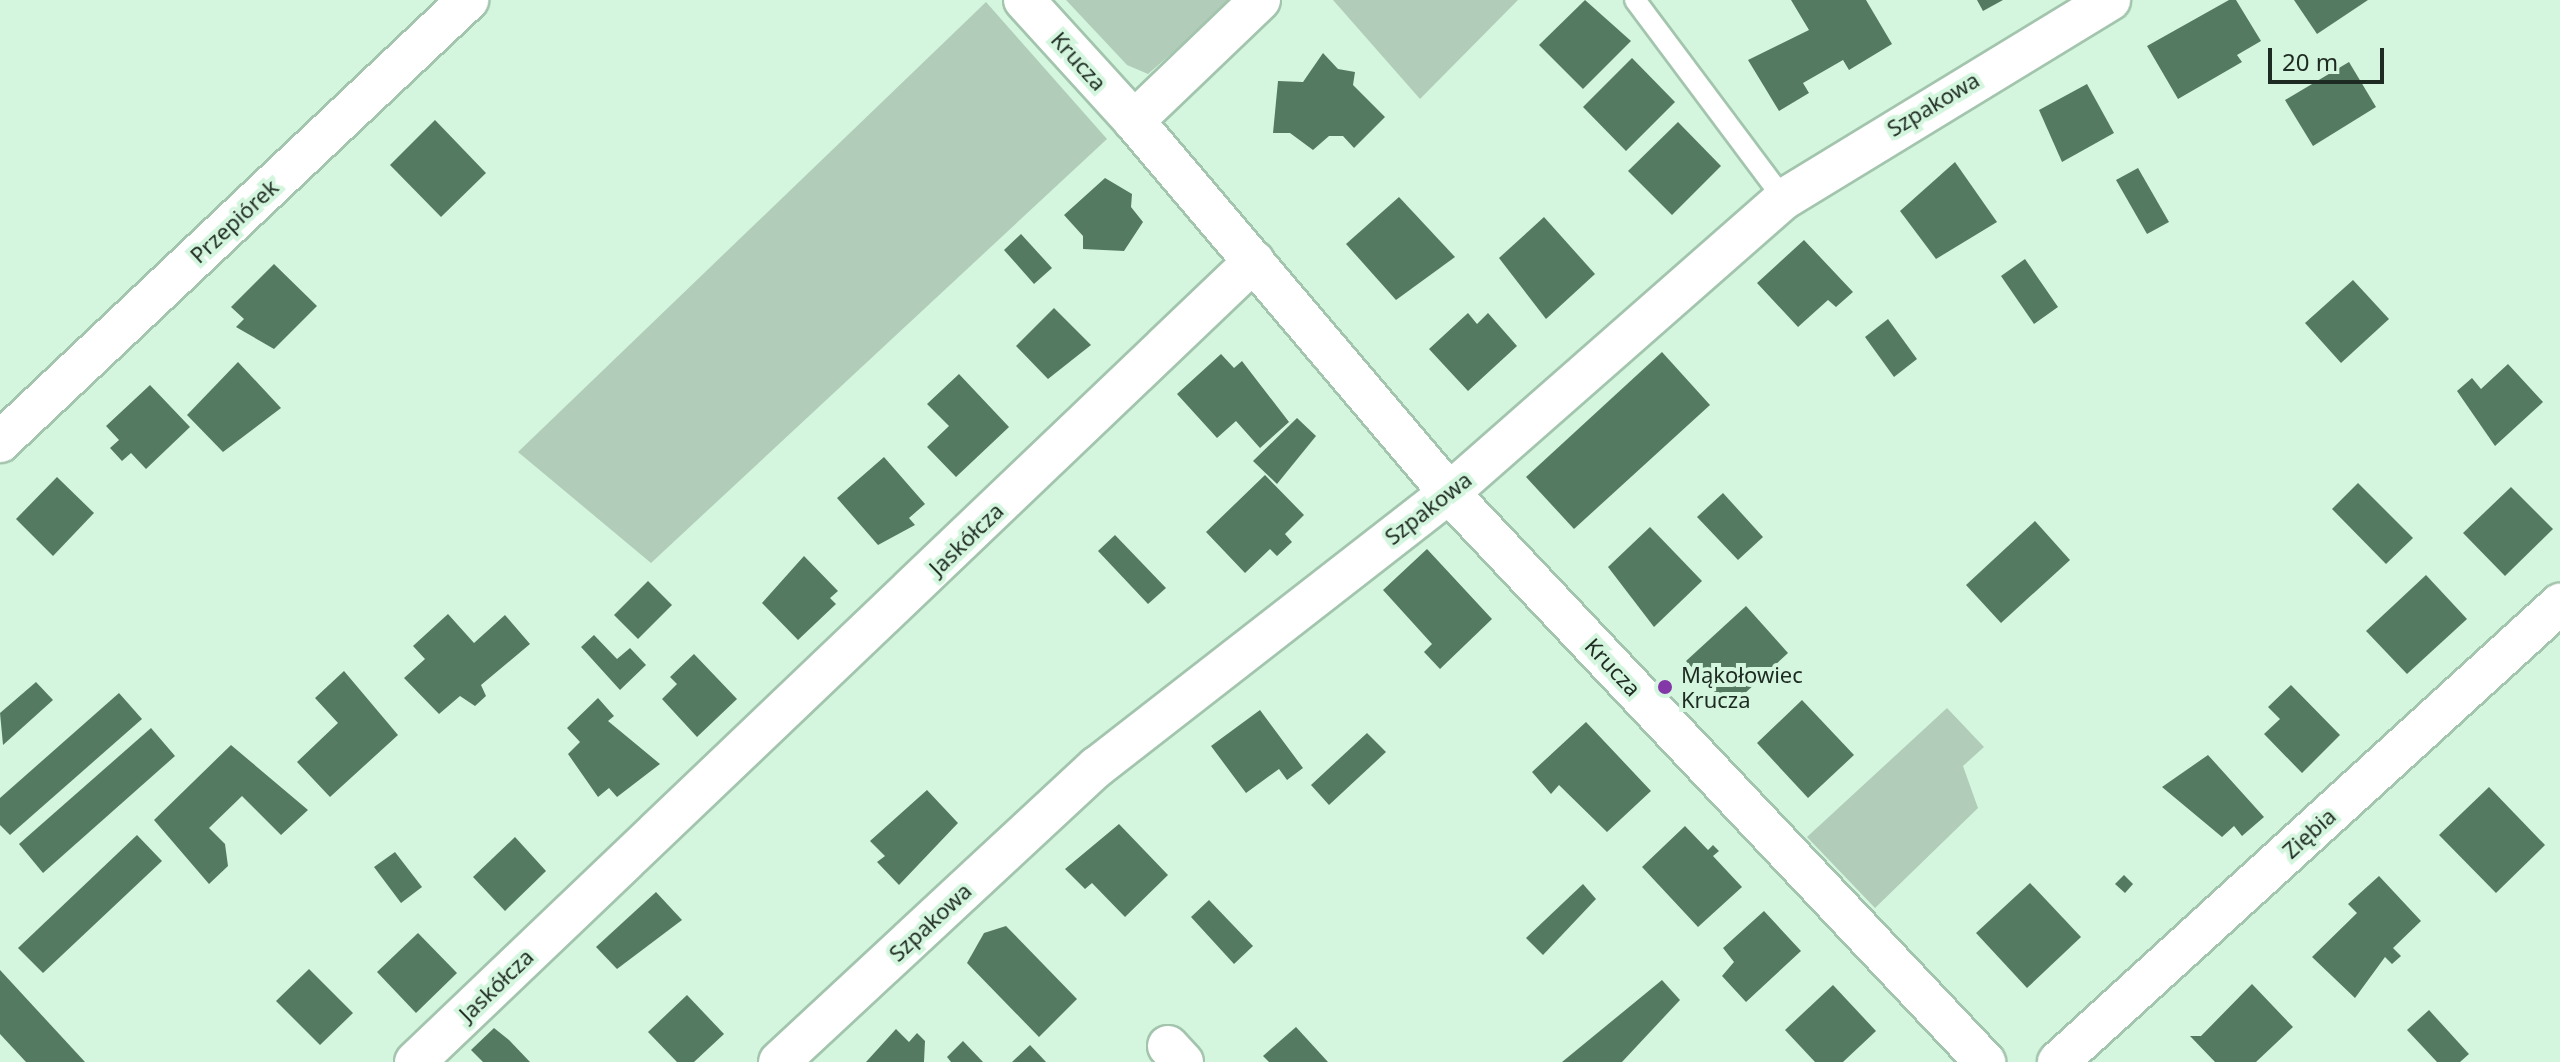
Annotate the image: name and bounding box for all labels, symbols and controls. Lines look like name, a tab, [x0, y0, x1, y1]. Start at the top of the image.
street label: Krucza	[1046, 26, 1112, 96]
scale bar	[2272, 32, 2388, 82]
text: 20 m	[2282, 45, 2338, 78]
street label: Szpakowa	[1882, 66, 1984, 142]
street label: Przepiórek	[185, 174, 283, 268]
street label: Szpakowa	[1379, 466, 1477, 550]
street label: Jaskółcza	[923, 497, 1009, 581]
street label: Krucza	[1580, 633, 1646, 701]
place label: Mąkołowiec Krucza	[1681, 661, 1803, 712]
marker: Mąkołowiec Krucza	[1656, 678, 1674, 696]
street label: Ziębia	[2277, 802, 2341, 864]
street label: Szpakowa	[884, 877, 976, 967]
street label: Jaskółcza	[453, 943, 539, 1027]

